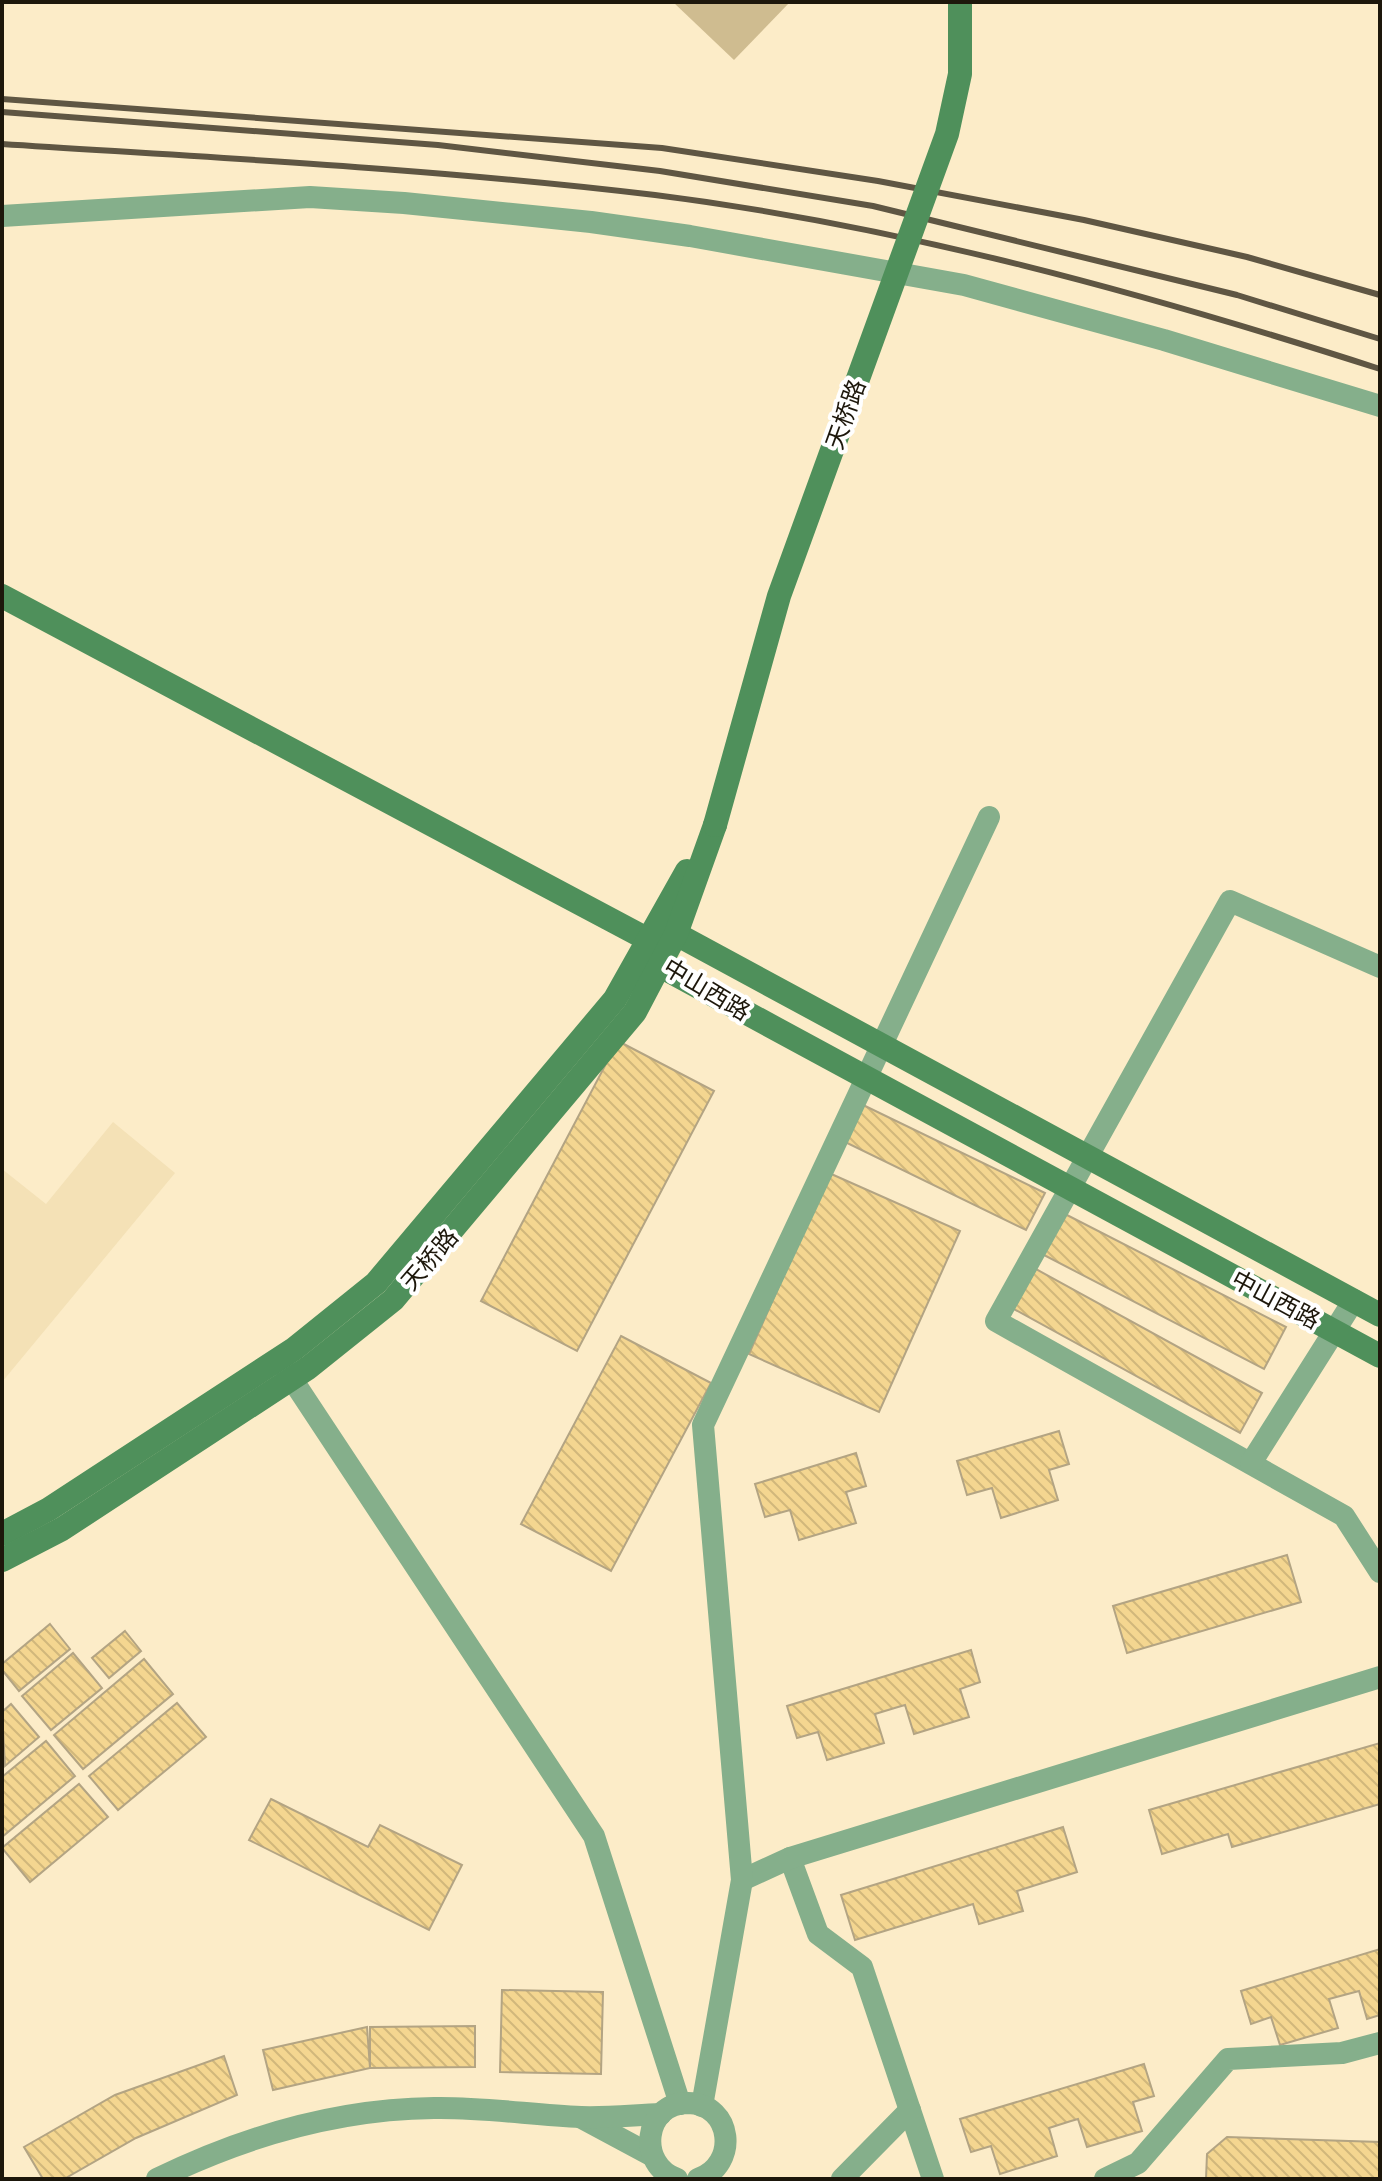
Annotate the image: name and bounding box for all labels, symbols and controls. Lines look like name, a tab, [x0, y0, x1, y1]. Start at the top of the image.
street label: 天桥路	[818, 375, 872, 453]
street label: 中山西路	[658, 951, 756, 1027]
street label: 天桥路	[393, 1221, 465, 1297]
street label: 中山西路	[1226, 1262, 1326, 1336]

